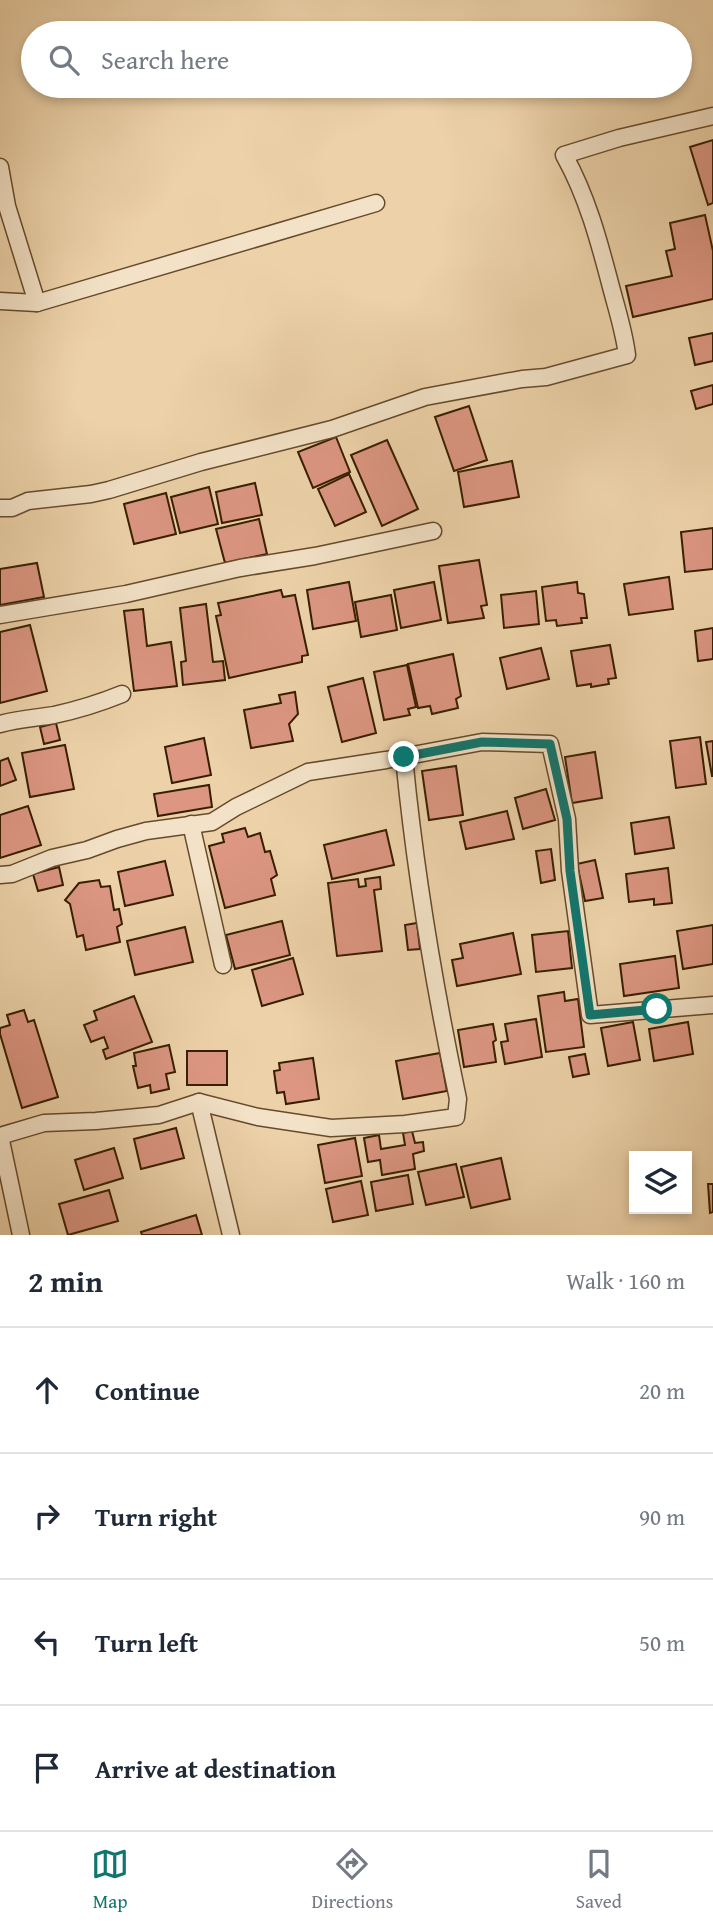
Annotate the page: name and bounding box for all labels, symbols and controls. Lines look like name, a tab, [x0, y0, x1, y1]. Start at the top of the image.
search box	[21, 21, 692, 98]
text: Search here	[101, 40, 229, 79]
icon: search	[45, 41, 83, 79]
route end	[388, 741, 419, 772]
route start	[641, 993, 672, 1024]
map controls	[629, 1151, 692, 1214]
button: layers	[629, 1151, 692, 1214]
text: 2 min	[28, 1259, 103, 1303]
text: Walk · 160 m	[566, 1264, 685, 1297]
icon: ahead	[28, 1371, 66, 1409]
text: Continue	[95, 1371, 200, 1410]
text: 20 m	[639, 1374, 685, 1407]
icon: right	[28, 1497, 66, 1535]
text: Turn right	[95, 1497, 217, 1536]
text: 90 m	[639, 1500, 685, 1533]
icon: left	[28, 1623, 66, 1661]
text: Turn left	[95, 1623, 198, 1662]
text: 50 m	[639, 1626, 685, 1659]
icon: arrive	[28, 1749, 66, 1787]
text: Arrive at destination	[95, 1749, 336, 1788]
tab: Map	[91, 1845, 129, 1915]
tab: Directions	[312, 1845, 393, 1915]
tab: Saved	[576, 1845, 622, 1915]

